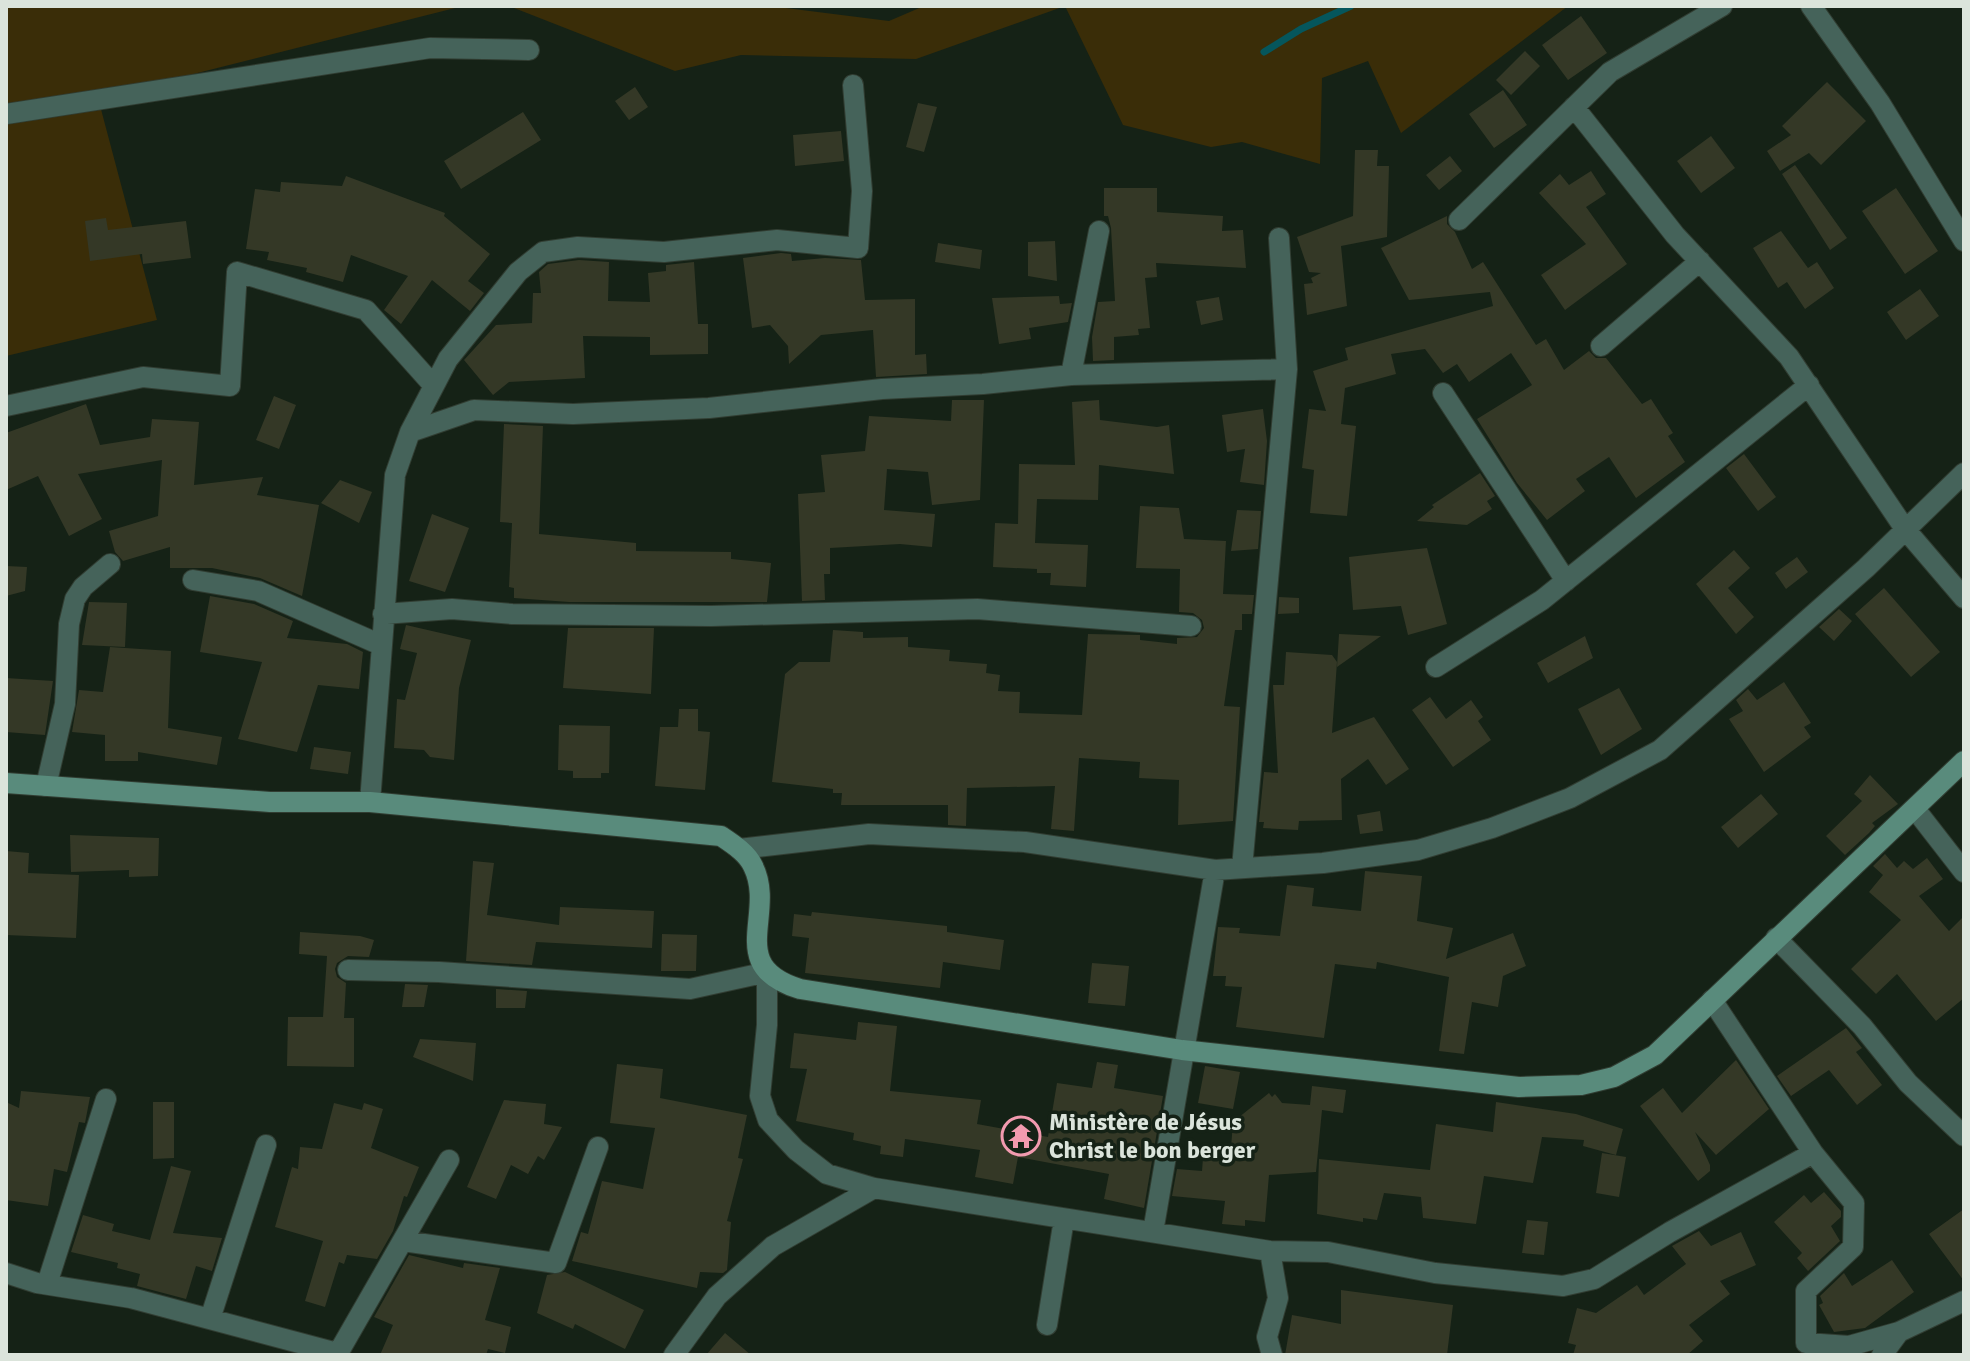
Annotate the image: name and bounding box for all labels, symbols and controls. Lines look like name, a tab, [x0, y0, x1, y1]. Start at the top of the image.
place label: Ministère de Jésus Christ le bon berger	[1049, 1107, 1256, 1165]
temple icon: Ministère de Jésus Christ le bon berger	[1000, 1115, 1042, 1157]

